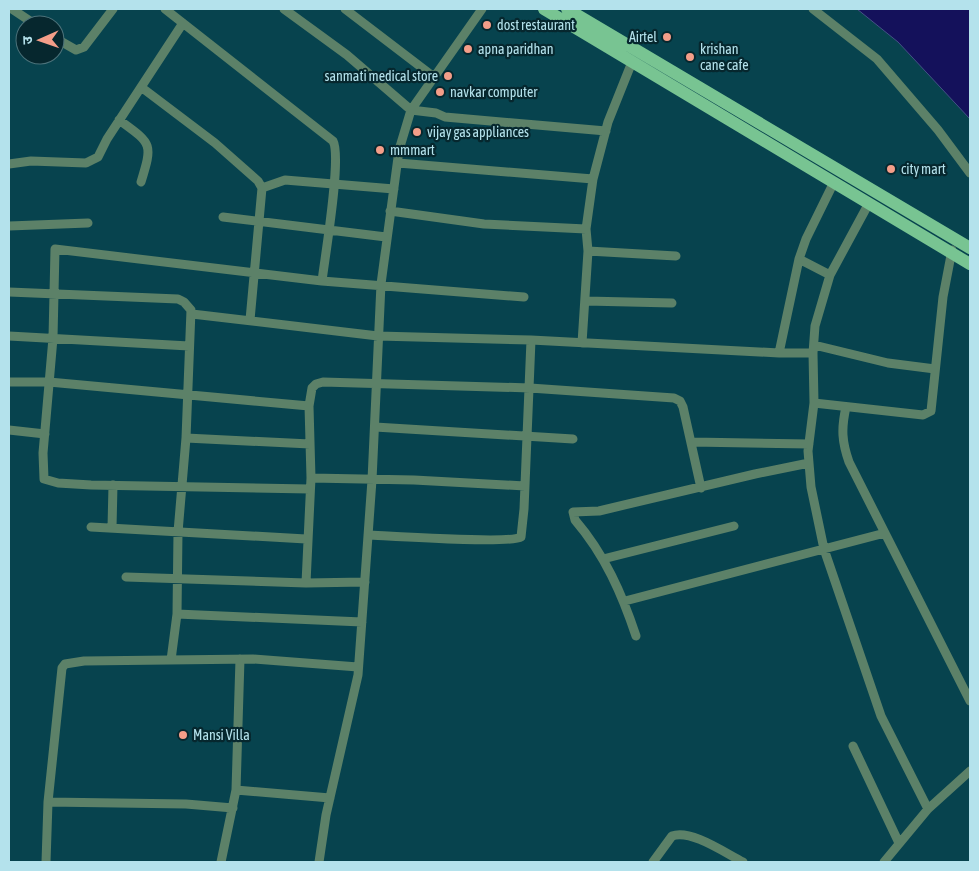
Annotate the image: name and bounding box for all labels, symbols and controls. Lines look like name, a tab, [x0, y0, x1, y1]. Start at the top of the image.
north arrow	[15, 15, 65, 65]
place label: dost restaurant	[497, 17, 575, 33]
marker: dost restaurant	[481, 19, 493, 31]
place label: Airtel	[629, 29, 657, 45]
marker: Airtel	[661, 31, 673, 43]
text: उ	[19, 35, 35, 45]
place label: apna paridhan	[478, 41, 554, 57]
place label: krishan cane cafe	[700, 41, 749, 73]
marker: apna paridhan	[462, 43, 474, 55]
marker: krishan cane cafe	[684, 51, 696, 63]
place label: sanmati medical store	[325, 68, 438, 84]
marker: sanmati medical store	[442, 70, 454, 82]
place label: navkar computer	[450, 84, 538, 100]
marker: navkar computer	[434, 86, 446, 98]
place label: vijay gas appliances	[427, 124, 529, 140]
marker: vijay gas appliances	[411, 126, 423, 138]
place label: mmmart	[390, 142, 435, 158]
marker: mmmart	[374, 144, 386, 156]
place label: city mart	[901, 161, 946, 177]
marker: city mart	[885, 163, 897, 175]
place label: Mansi Villa	[193, 727, 250, 743]
marker: Mansi Villa	[177, 729, 189, 741]

